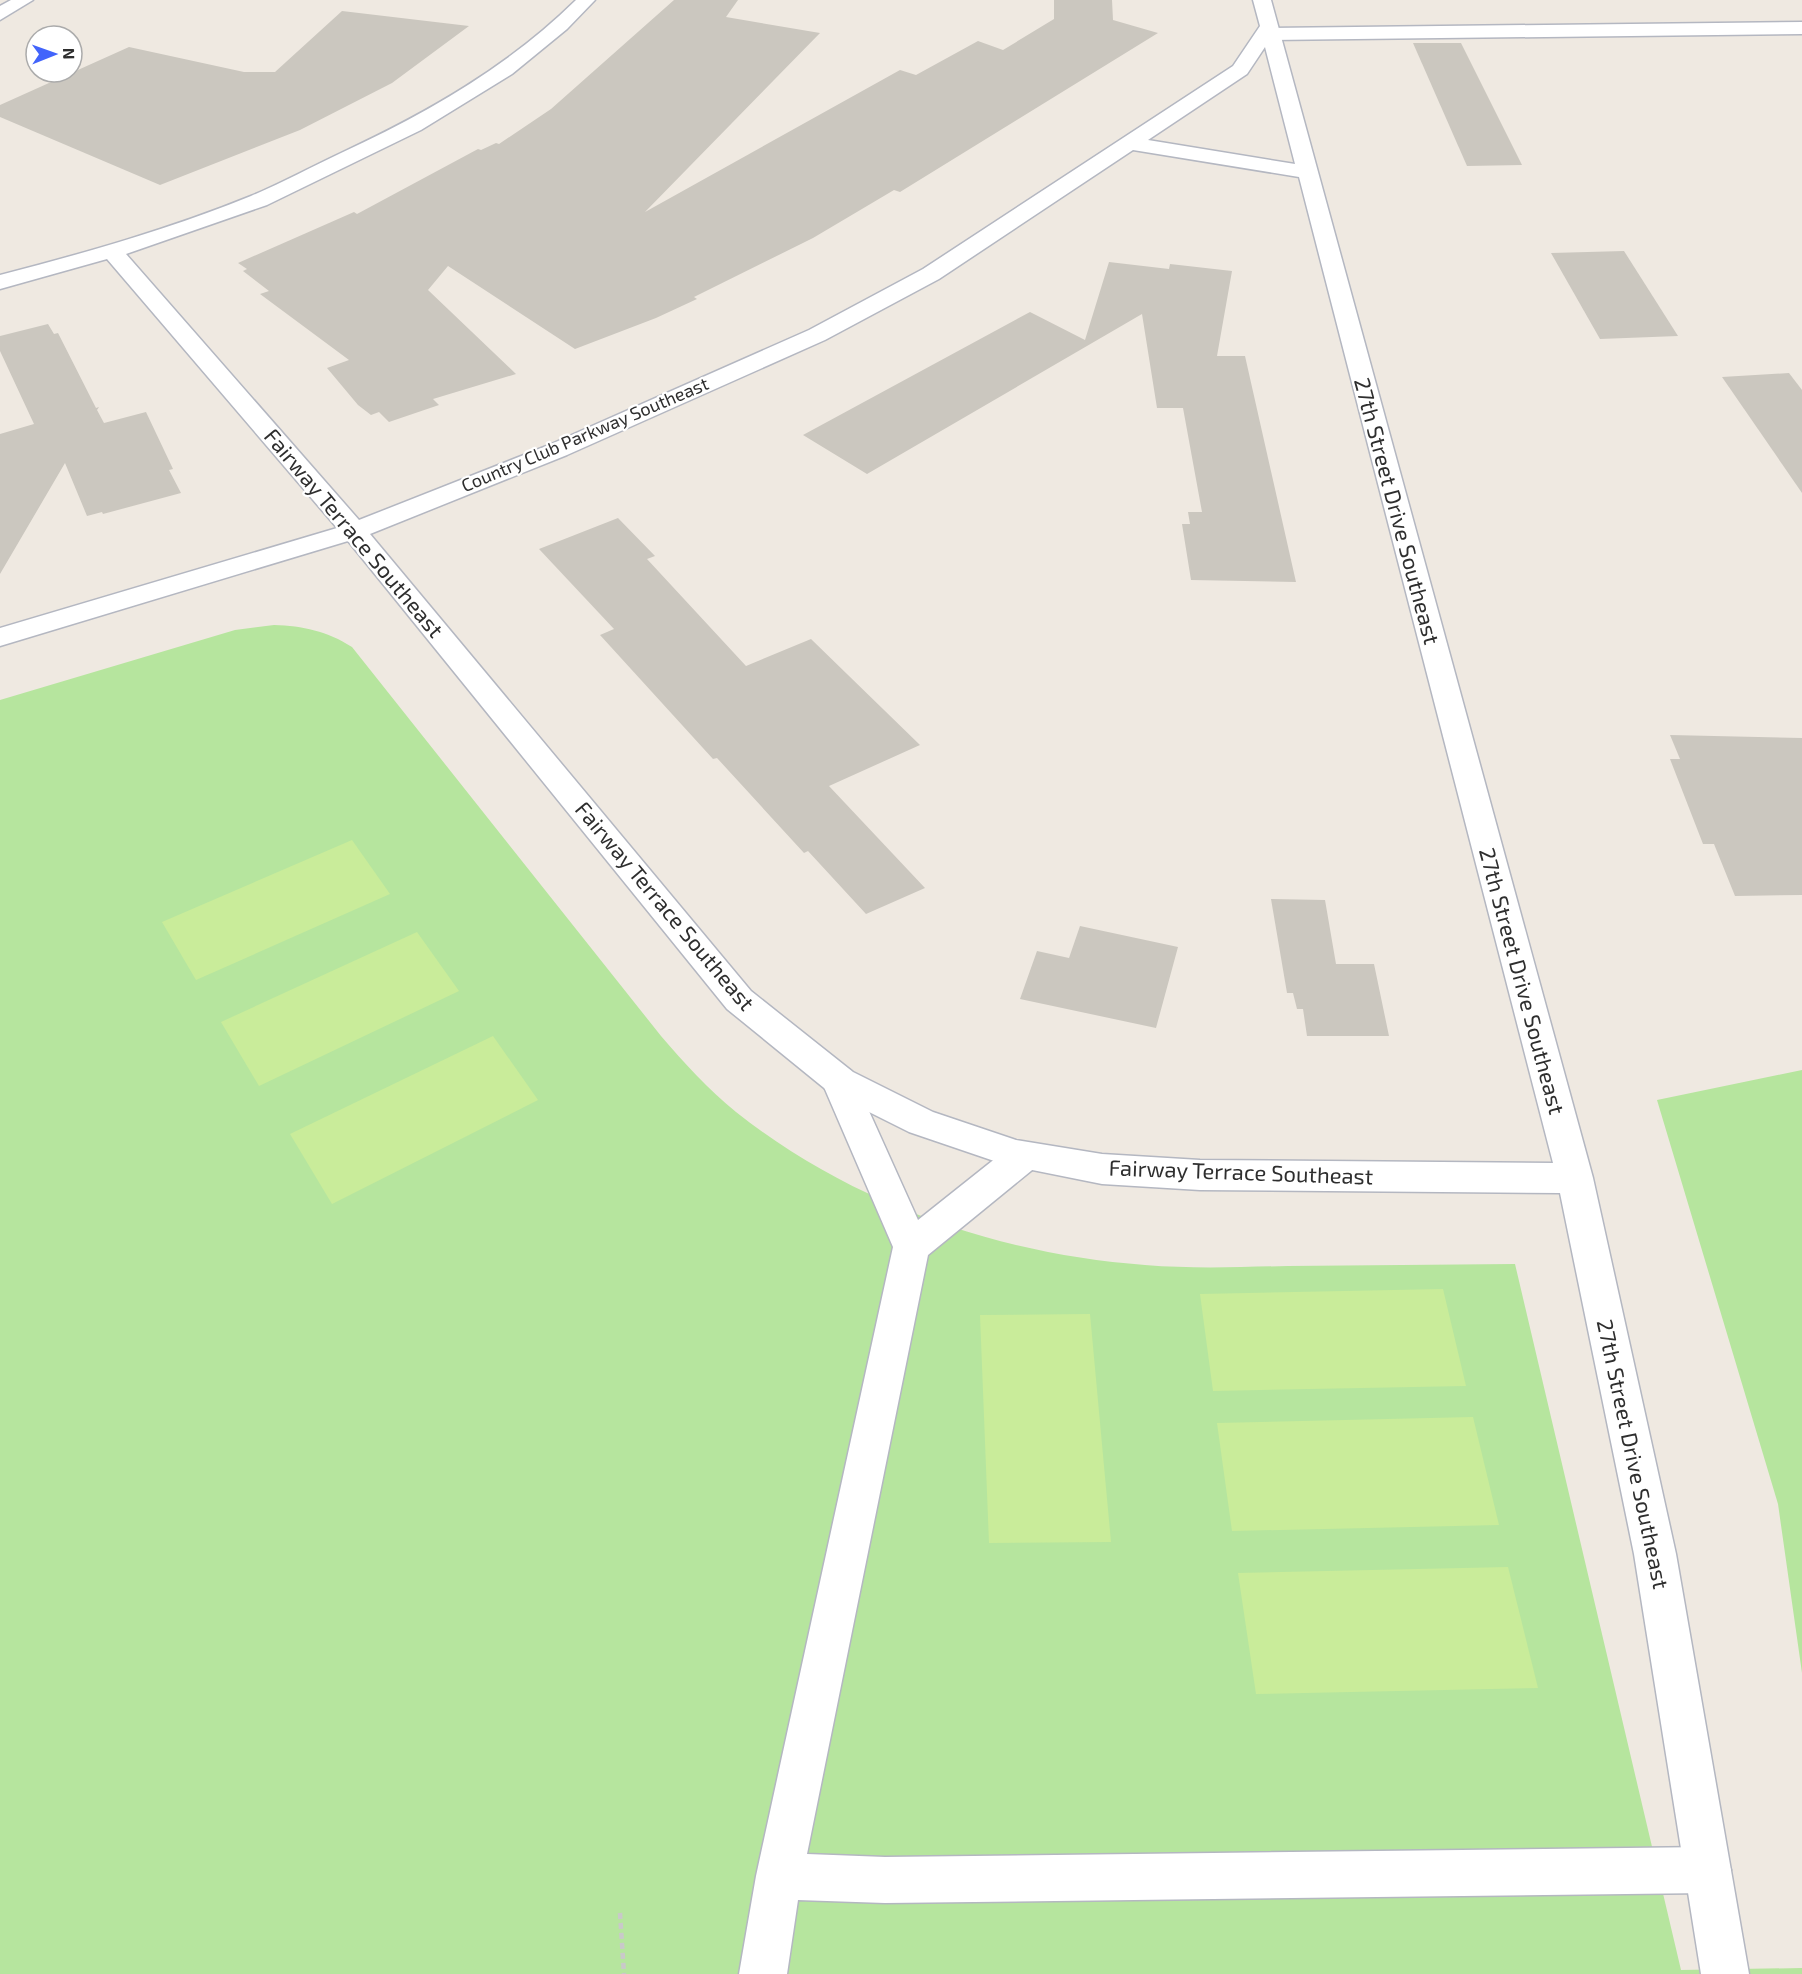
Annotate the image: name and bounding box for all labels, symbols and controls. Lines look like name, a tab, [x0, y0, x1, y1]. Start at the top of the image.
north arrow	[24, 24, 84, 84]
text: N	[60, 48, 79, 60]
street label: Country Club Parkway Southeast	[458, 372, 712, 496]
street label: 27th Street Drive Southeast	[1350, 375, 1446, 647]
street label: Fairway Terrace Southeast	[260, 423, 450, 642]
street label: Fairway Terrace Southeast	[571, 796, 761, 1015]
street label: 27th Street Drive Southeast	[1475, 845, 1571, 1117]
street label: Fairway Terrace Southeast	[1108, 1153, 1374, 1189]
street label: 27th Street Drive Southeast	[1593, 1317, 1675, 1591]

